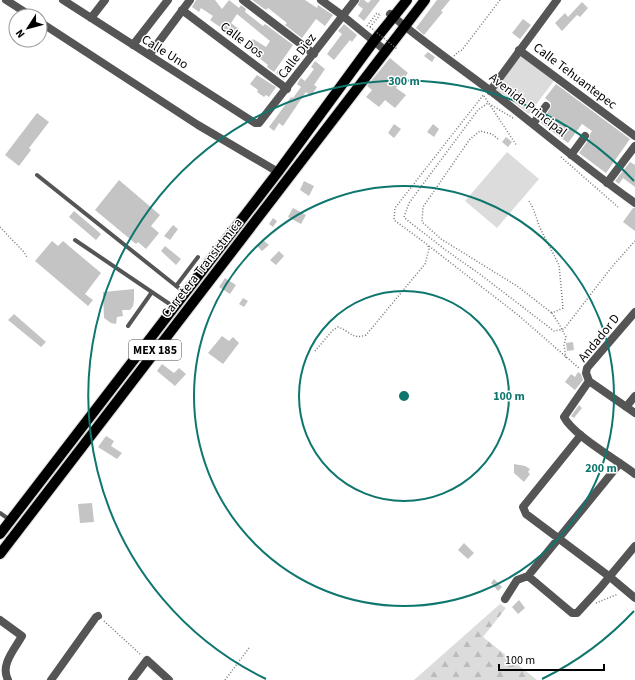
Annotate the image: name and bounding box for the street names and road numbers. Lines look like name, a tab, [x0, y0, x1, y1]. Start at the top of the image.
street label: Calle Dos	[217, 18, 268, 63]
street label: Calle Diez	[274, 29, 321, 82]
street label: Calle Uno	[138, 31, 192, 73]
street label: Calle Tehuantepec	[530, 39, 621, 113]
street label: Avenida Principal	[485, 69, 571, 141]
street label: Carretera Transistmica	[157, 214, 247, 322]
street label: Andador D	[574, 310, 624, 366]
road number: MEX 185	[129, 340, 181, 360]

